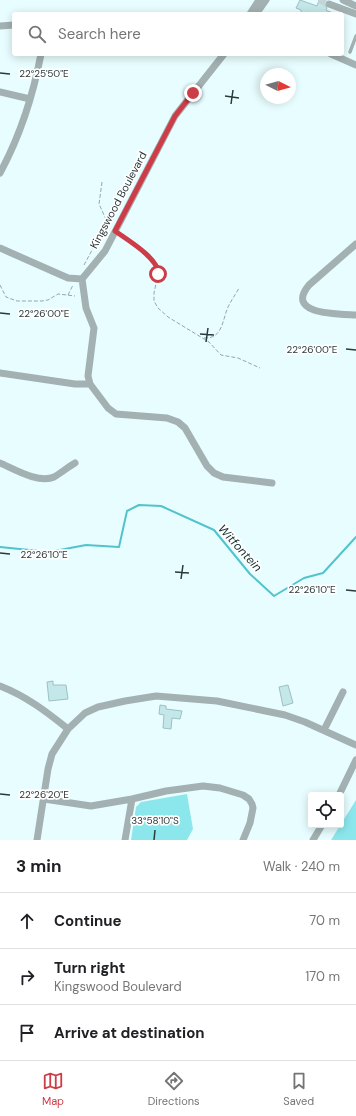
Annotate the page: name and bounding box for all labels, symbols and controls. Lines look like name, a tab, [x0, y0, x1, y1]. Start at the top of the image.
search box	[12, 12, 344, 56]
icon: search	[26, 23, 48, 45]
text: Search here	[58, 24, 141, 44]
text: 22°25'50"E	[19, 67, 69, 80]
north arrow	[260, 68, 296, 104]
route end	[184, 84, 202, 102]
street label: Kingswood Boulevard	[86, 149, 150, 251]
route start	[149, 265, 167, 283]
text: 22°26'00"E	[19, 307, 70, 320]
text: 22°26'00"E	[287, 343, 338, 356]
water label: Witfontein	[215, 521, 266, 575]
text: 22°26'10"E	[20, 548, 68, 561]
text: 22°26'10"E	[288, 583, 336, 596]
text: 22°26'20"E	[19, 788, 69, 801]
map controls	[308, 792, 344, 828]
button: locate	[308, 792, 344, 828]
text: 33°58'10"S	[131, 814, 179, 827]
text: 3 min	[16, 855, 61, 877]
text: Walk · 240 m	[263, 858, 340, 875]
icon: ahead	[16, 910, 38, 932]
text: Continue	[54, 911, 122, 931]
text: 70 m	[309, 912, 340, 929]
text: Turn right	[54, 958, 125, 978]
icon: right	[16, 966, 38, 988]
text: 170 m	[305, 968, 340, 985]
text: Kingswood Boulevard	[54, 978, 182, 995]
icon: arrive	[16, 1022, 38, 1044]
text: Arrive at destination	[54, 1023, 205, 1043]
tab: Map	[42, 1070, 64, 1108]
tab: Directions	[148, 1070, 200, 1108]
tab: Saved	[283, 1070, 314, 1108]

